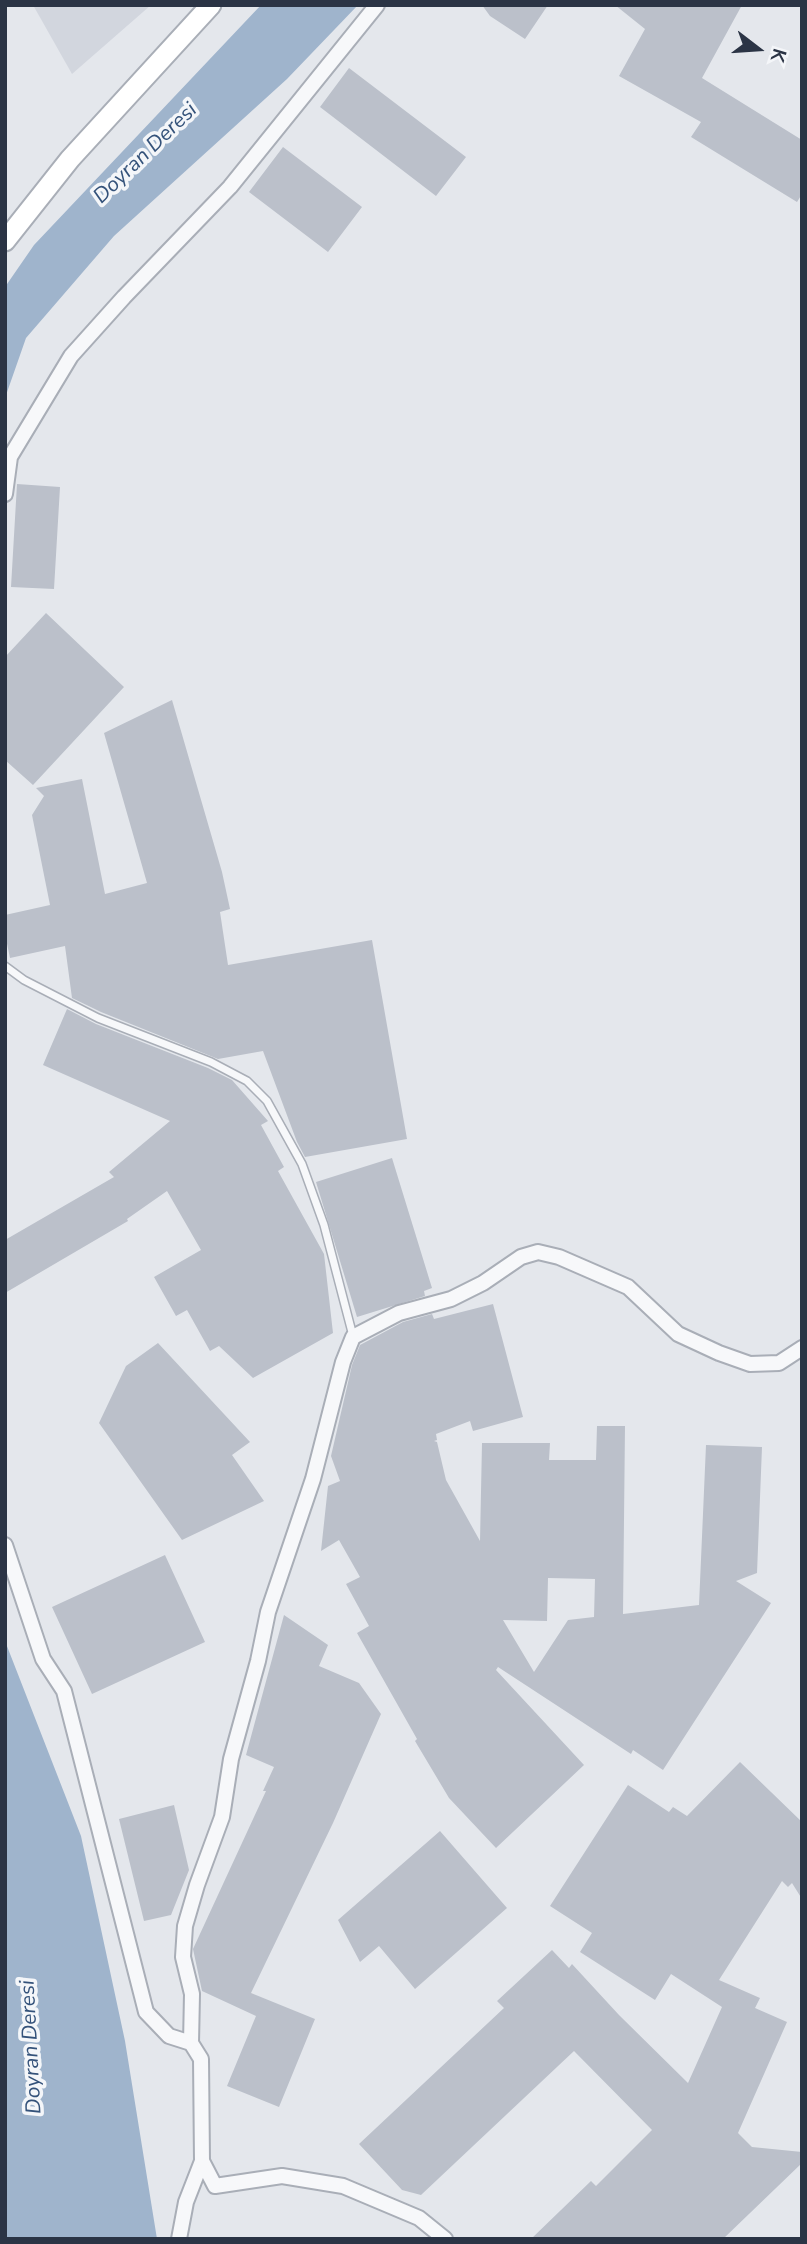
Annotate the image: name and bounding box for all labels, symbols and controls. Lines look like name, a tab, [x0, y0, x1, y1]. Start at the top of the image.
north arrow	[723, 14, 793, 84]
text: K	[764, 45, 792, 65]
water label: Doyran Deresi	[89, 98, 203, 210]
water label: Doyran Deresi	[16, 1979, 48, 2115]

